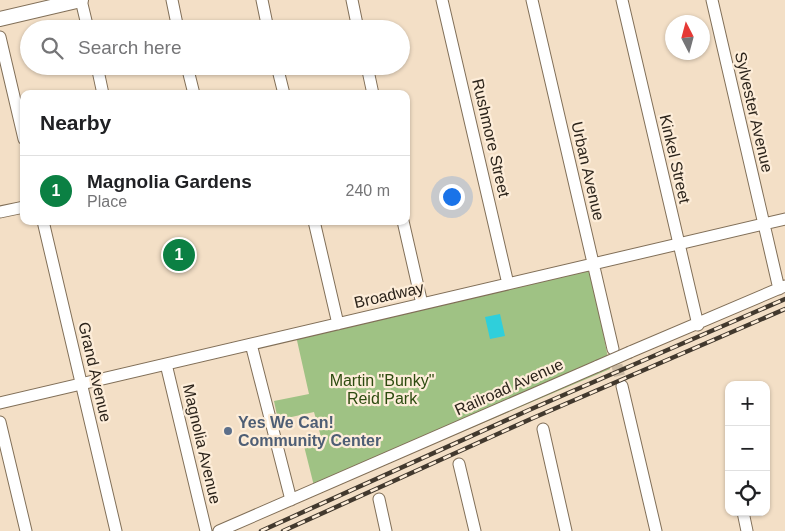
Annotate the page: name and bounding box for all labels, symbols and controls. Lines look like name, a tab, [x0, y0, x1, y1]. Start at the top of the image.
north arrow	[665, 15, 710, 60]
search box	[20, 20, 410, 75]
icon: search	[38, 34, 66, 62]
text: Search here	[78, 37, 182, 58]
street label: Sylvester Avenue	[732, 50, 776, 174]
street label: Rushmore Street	[469, 77, 513, 199]
text: Nearby	[40, 111, 111, 134]
street label: Kinkel Street	[657, 113, 694, 206]
street label: Urban Avenue	[568, 120, 608, 222]
text: Magnolia Gardens	[87, 171, 252, 192]
text: 1	[52, 182, 60, 199]
text: 240 m	[346, 182, 390, 199]
your location	[439, 184, 465, 210]
text: Place	[87, 193, 127, 210]
pin: 1	[163, 236, 195, 274]
street label: Broadway	[352, 279, 426, 311]
street label: Grand Avenue	[75, 320, 115, 424]
street label: Railroad Avenue	[452, 355, 566, 419]
park label: Martin "Bunky" Reid Park	[330, 372, 434, 407]
map controls	[725, 381, 770, 516]
button: +	[725, 381, 770, 426]
street label: Magnolia Avenue	[180, 382, 224, 506]
place label: Yes We Can! Community Center	[238, 414, 381, 449]
marker: Yes We Can! Community Center	[222, 425, 234, 437]
button: −	[725, 426, 770, 471]
button: locate	[725, 471, 770, 516]

